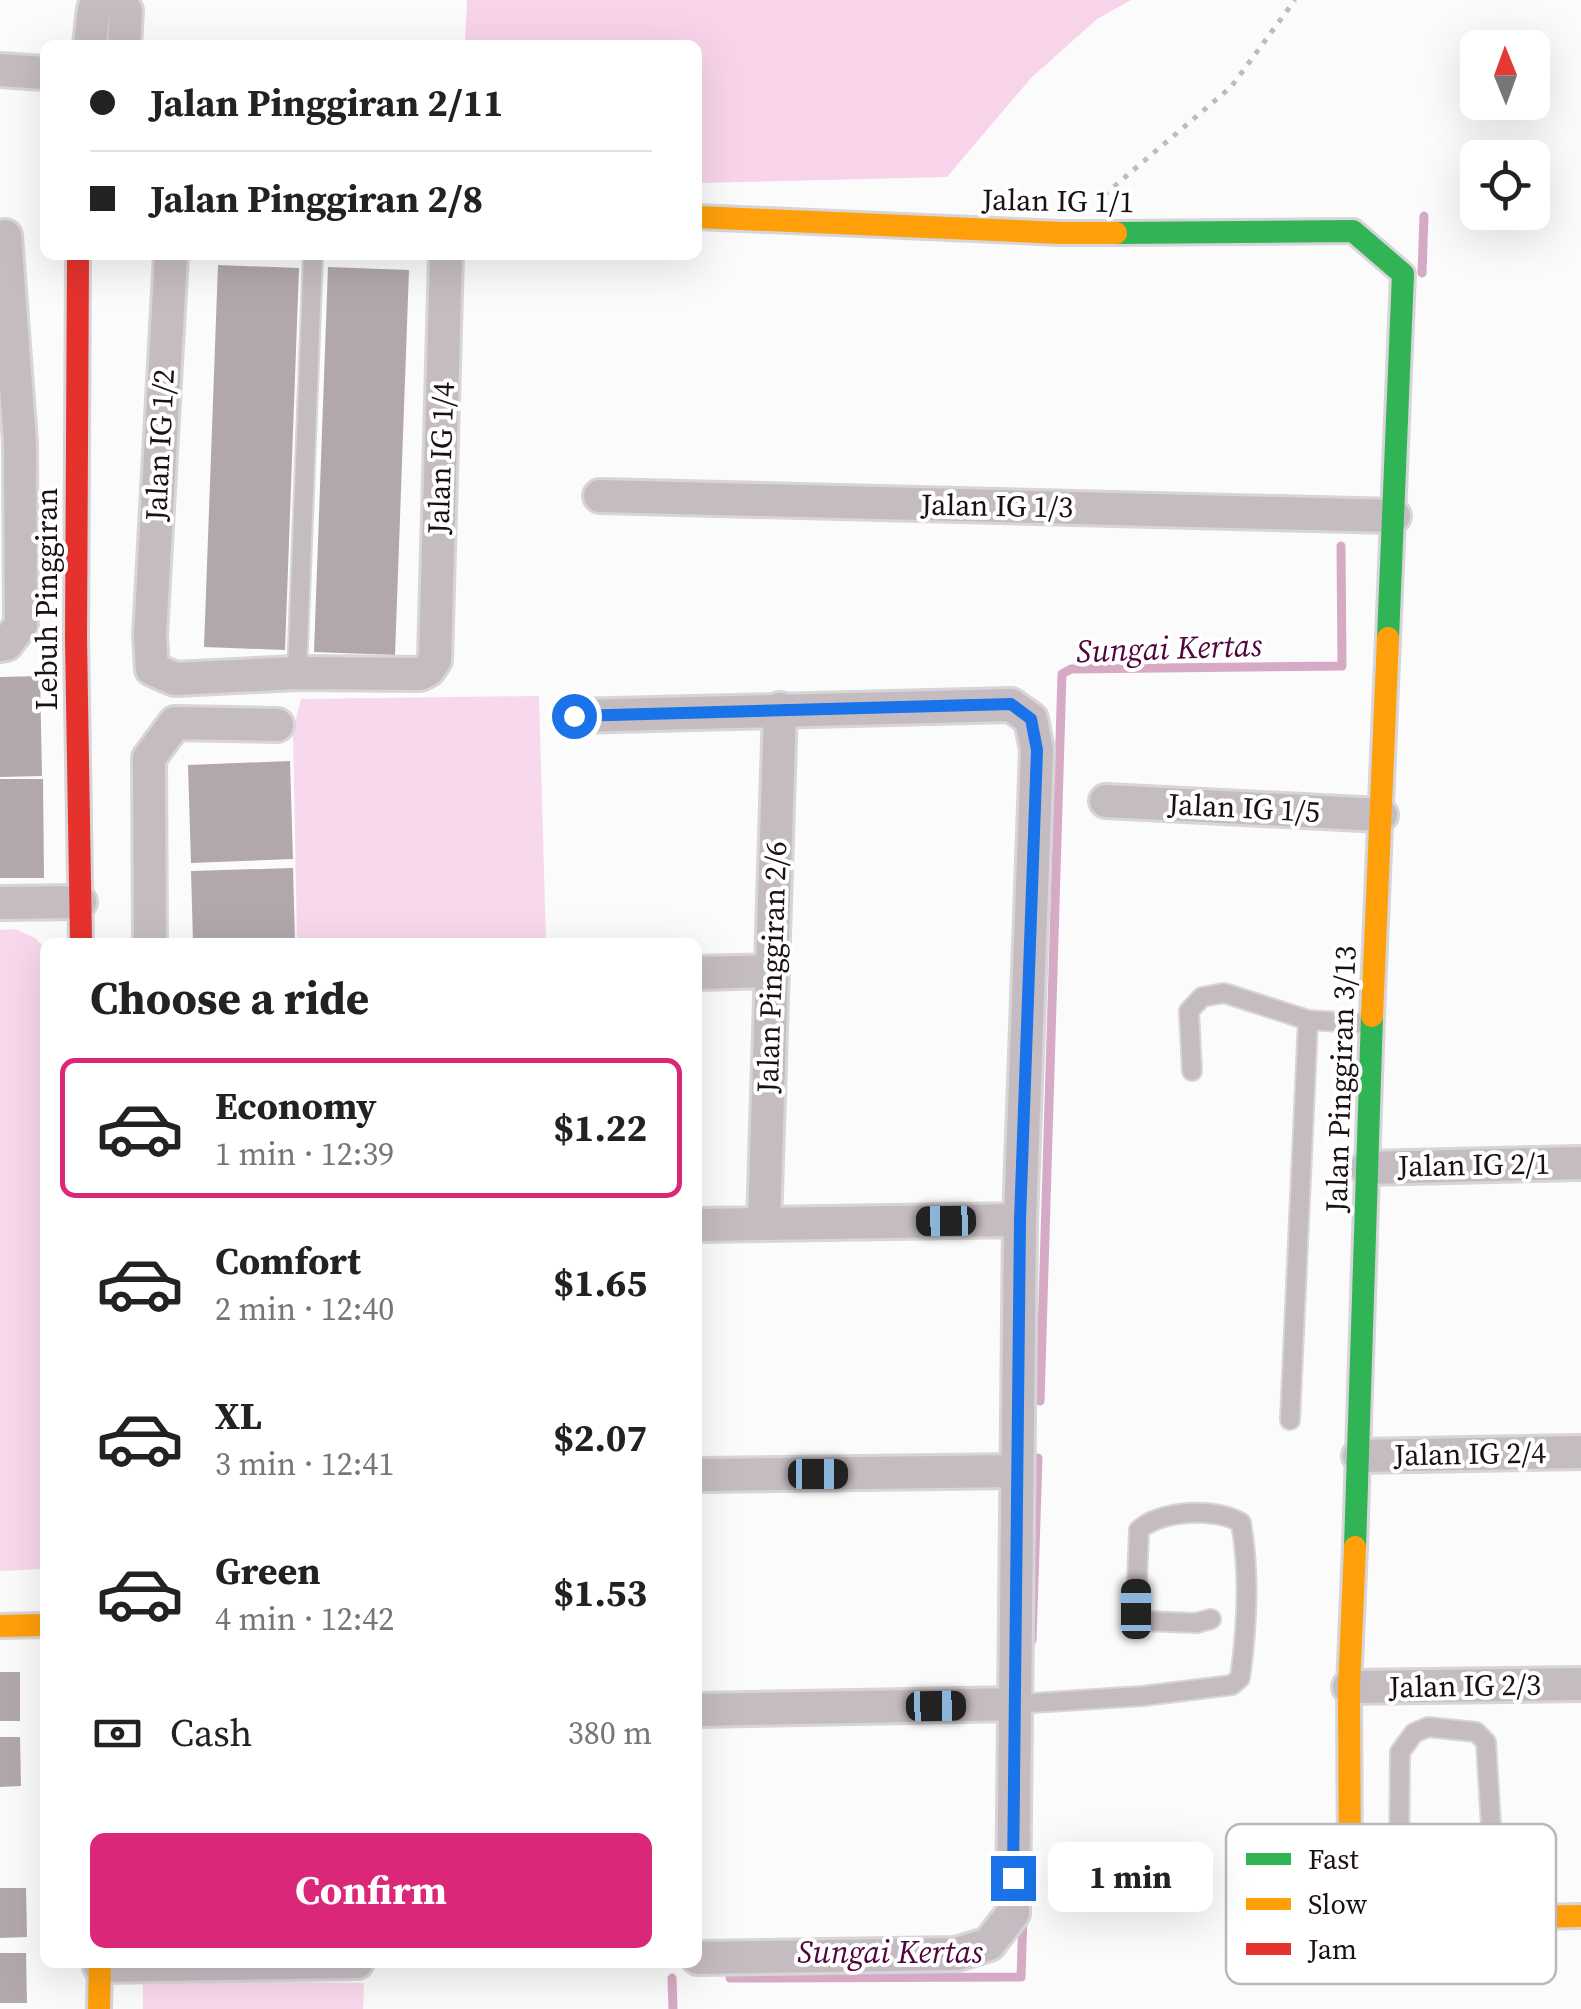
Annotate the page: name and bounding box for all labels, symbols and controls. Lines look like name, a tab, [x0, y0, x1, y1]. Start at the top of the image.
north arrow	[1460, 30, 1550, 120]
map controls	[1460, 30, 1550, 230]
text: Jalan Pinggiran 2/11	[150, 77, 504, 129]
button: locate	[1460, 140, 1550, 230]
text: Jalan Pinggiran 2/8	[150, 173, 483, 225]
street label: Jalan IG 1/1	[980, 179, 1135, 222]
street label: Jalan IG 1/2	[135, 368, 184, 523]
street label: Jalan IG 1/4	[417, 381, 464, 536]
street label: Jalan IG 1/3	[919, 484, 1074, 527]
street label: Lebuh Pinggiran	[26, 488, 67, 710]
water label: Sungai Kertas	[1075, 623, 1263, 673]
route start	[552, 694, 597, 739]
street label: Jalan IG 1/5	[1166, 783, 1321, 832]
street label: Jalan Pinggiran 2/6	[747, 840, 796, 1095]
street label: Jalan Pinggiran 3/13	[1315, 945, 1366, 1214]
text: Choose a ride	[90, 967, 369, 1029]
text: Economy	[215, 1080, 377, 1132]
icon: car	[95, 1083, 185, 1173]
text: $1.22	[553, 1102, 647, 1154]
text: 1 min · 12:39	[215, 1132, 394, 1176]
street label: Jalan IG 2/1	[1396, 1143, 1551, 1186]
car	[916, 1205, 976, 1237]
text: Comfort	[215, 1235, 361, 1287]
icon: car	[95, 1238, 185, 1328]
text: $1.65	[553, 1257, 647, 1309]
text: 2 min · 12:40	[215, 1287, 394, 1331]
text: XL	[215, 1390, 262, 1442]
icon: car	[95, 1393, 185, 1483]
text: $2.07	[553, 1412, 647, 1464]
street label: Jalan IG 2/4	[1392, 1432, 1547, 1475]
text: 3 min · 12:41	[215, 1442, 394, 1486]
car	[788, 1459, 848, 1489]
text: Green	[215, 1545, 321, 1597]
icon: car	[95, 1548, 185, 1638]
text: $1.53	[553, 1567, 647, 1619]
car	[1121, 1579, 1151, 1639]
text: 4 min · 12:42	[215, 1597, 394, 1641]
street label: Jalan IG 2/3	[1387, 1664, 1542, 1707]
car	[906, 1690, 966, 1722]
icon: cash	[90, 1706, 145, 1761]
text: Cash	[170, 1707, 252, 1759]
text: 380 m	[568, 1711, 652, 1755]
legend	[1226, 1824, 1556, 1984]
button: Confirm	[90, 1833, 652, 1948]
text: Fast	[1308, 1840, 1359, 1878]
callout: 1 min	[1048, 1843, 1213, 1913]
text: 1 min	[1089, 1855, 1172, 1899]
route end	[991, 1856, 1036, 1901]
text: Slow	[1308, 1885, 1368, 1923]
water label: Sungai Kertas	[797, 1930, 983, 1974]
text: Jam	[1307, 1930, 1357, 1968]

